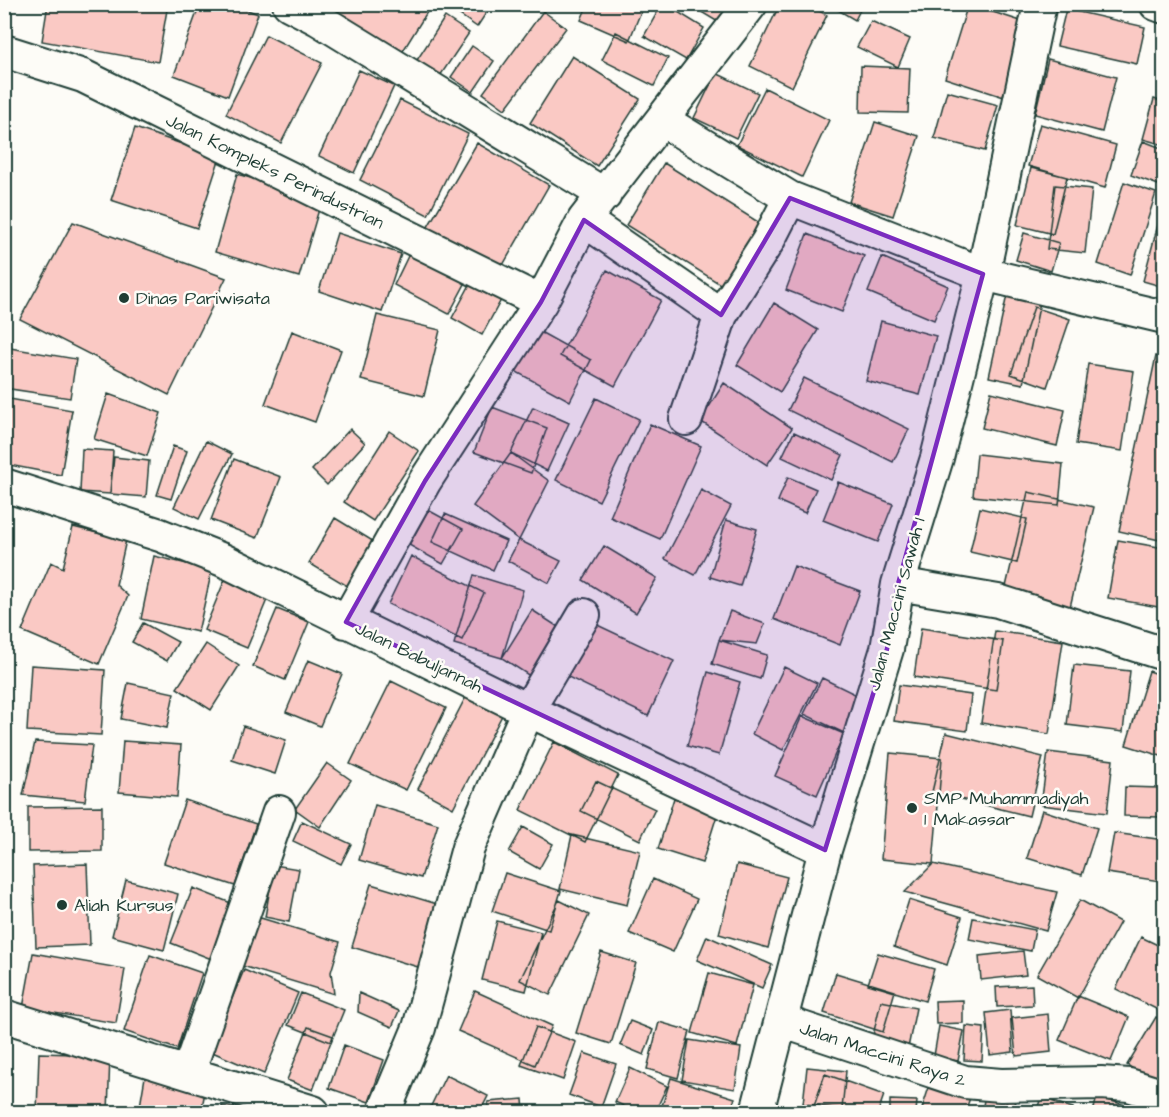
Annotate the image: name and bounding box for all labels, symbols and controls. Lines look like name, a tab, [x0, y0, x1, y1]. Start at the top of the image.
street label: Jalan Kompleks Perindustrian	[161, 108, 388, 235]
place label: Dinas Pariwisata	[136, 286, 270, 311]
marker: Dinas Pariwisata	[117, 291, 131, 305]
street label: Jalan Maccini Sawah 1	[861, 515, 932, 693]
street label: Jalan Babuljannah	[351, 616, 487, 699]
place label: SMP Muhammadiyah 1 Makassar	[924, 786, 1088, 832]
marker: SMP Muhammadiyah 1 Makassar	[905, 801, 919, 815]
place label: Aliah Kursus	[74, 893, 174, 918]
marker: Aliah Kursus	[55, 898, 69, 912]
street label: Jalan Maccini Raya 2	[796, 1016, 970, 1094]

